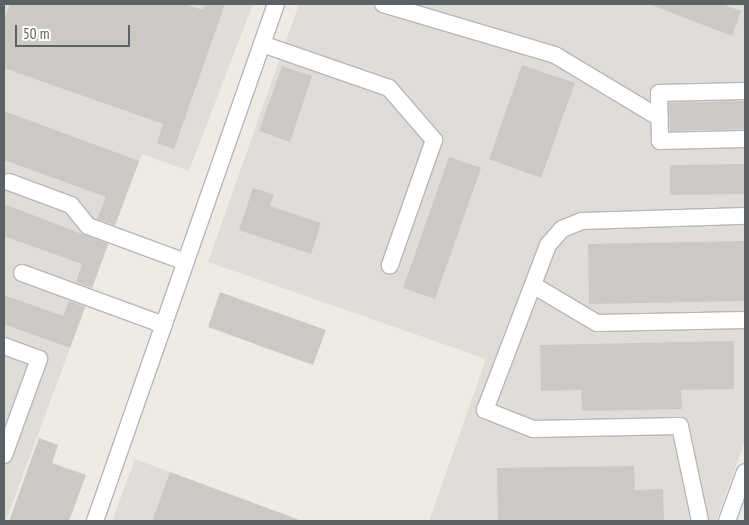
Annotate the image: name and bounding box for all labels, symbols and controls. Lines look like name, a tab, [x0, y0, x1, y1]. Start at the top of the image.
scale bar	[18, 15, 132, 47]
text: 50 m	[23, 24, 49, 43]

